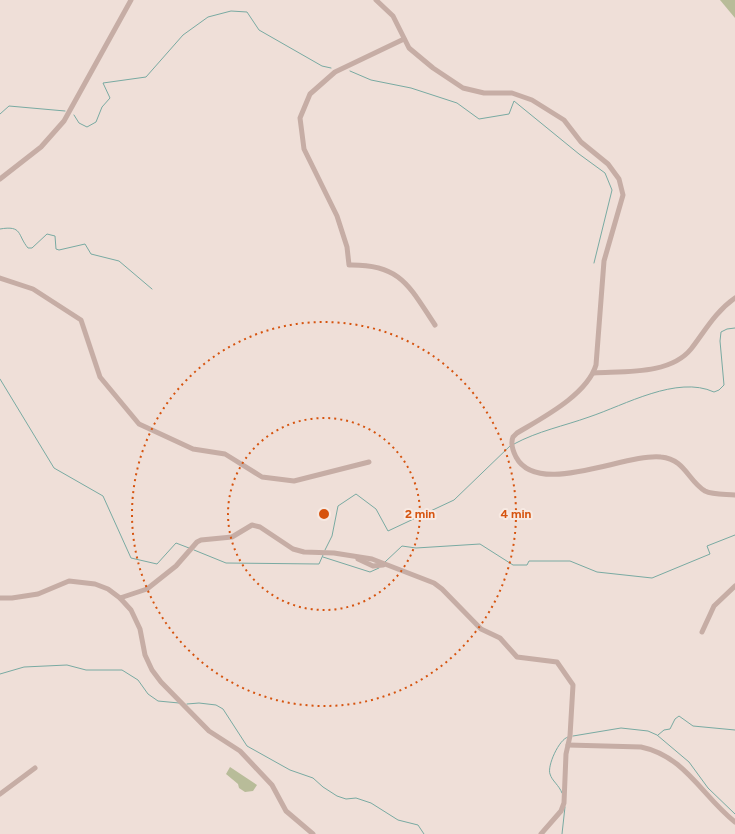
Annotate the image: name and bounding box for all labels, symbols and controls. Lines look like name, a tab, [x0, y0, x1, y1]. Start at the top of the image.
centre of rings	[317, 507, 331, 521]
text: 2 min	[405, 507, 435, 521]
text: 4 min	[501, 507, 532, 521]

